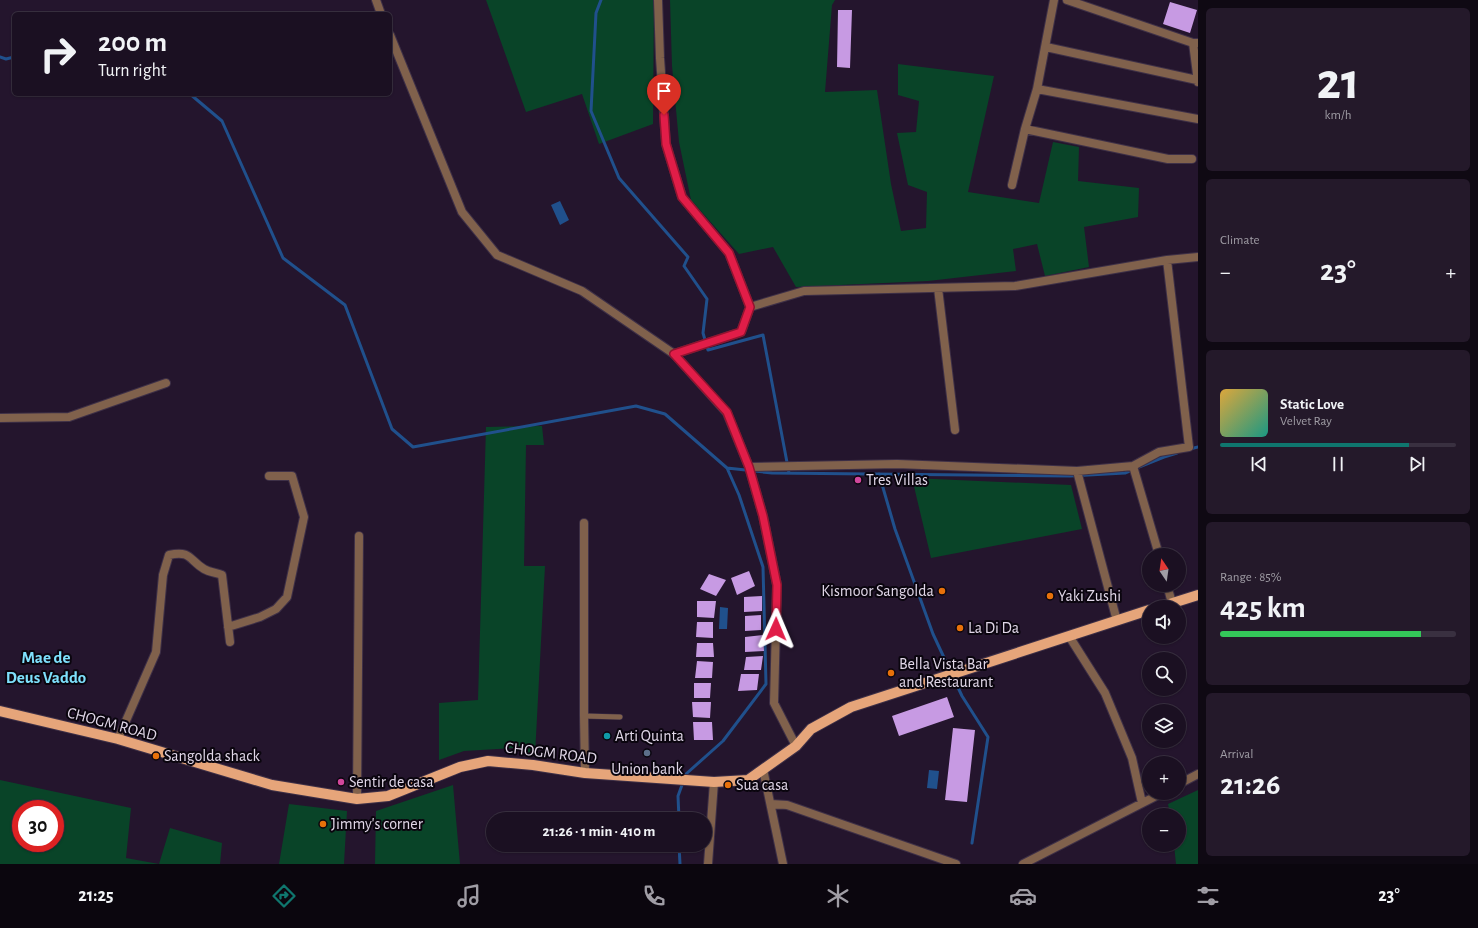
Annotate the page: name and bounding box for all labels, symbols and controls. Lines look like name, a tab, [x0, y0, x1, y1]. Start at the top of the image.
icon: right	[32, 28, 84, 80]
text: 200 m	[98, 29, 167, 57]
text: 21	[1316, 56, 1360, 108]
text: Turn right	[98, 62, 167, 80]
pin	[647, 74, 681, 115]
icon: arrive	[653, 80, 675, 102]
text: km/h	[1325, 109, 1351, 122]
text: Climate	[1220, 234, 1259, 247]
text: 23°	[1320, 256, 1356, 286]
text: −	[1220, 261, 1231, 283]
text: +	[1445, 261, 1456, 283]
text: Static Love	[1280, 397, 1344, 412]
text: Velvet Ray	[1280, 415, 1332, 428]
icon: previous	[1248, 453, 1270, 475]
icon: pause	[1327, 453, 1349, 475]
icon: next	[1406, 453, 1428, 475]
place label: Tres Villas	[866, 472, 928, 488]
marker: Tres Villas	[853, 475, 863, 485]
north arrow	[1142, 548, 1186, 592]
map controls	[1142, 548, 1186, 852]
text: Range · 85%	[1220, 571, 1281, 584]
place label: Kismoor Sangolda	[821, 583, 934, 599]
marker: Kismoor Sangolda	[937, 586, 947, 596]
place label: Yaki Zushi	[1058, 588, 1121, 604]
marker: Yaki Zushi	[1045, 591, 1055, 601]
text: 425 km	[1220, 593, 1306, 623]
button: sound	[1142, 600, 1186, 644]
position arrow	[755, 608, 797, 650]
place label: La Di Da	[968, 620, 1019, 636]
marker: La Di Da	[955, 623, 965, 633]
district label: Mae de Deus Vaddo	[6, 649, 86, 686]
button: search	[1142, 652, 1186, 696]
place label: Bella Vista Bar and Restaurant	[899, 656, 993, 690]
marker: Bella Vista Bar and Restaurant	[886, 668, 896, 678]
street label: CHOGM ROAD	[65, 704, 159, 744]
button: layers	[1142, 704, 1186, 748]
place label: Arti Quinta	[615, 728, 684, 745]
marker: Arti Quinta	[602, 731, 612, 741]
street label: CHOGM ROAD	[504, 739, 598, 767]
place label: Sangolda shack	[164, 748, 260, 764]
marker: Union bank	[642, 748, 652, 758]
text: Arrival	[1220, 748, 1253, 761]
marker: Sangolda shack	[151, 751, 161, 761]
button: +	[1142, 756, 1186, 800]
place label: Union bank	[611, 761, 683, 777]
text: 21:26	[1220, 770, 1280, 800]
place label: Sentir de casa	[349, 774, 434, 790]
marker: Sentir de casa	[336, 777, 346, 787]
place label: Sua casa	[736, 777, 788, 793]
marker: Sua casa	[723, 780, 733, 790]
speed limit sign: 30	[12, 800, 64, 852]
button: −	[1142, 808, 1186, 852]
place label: Jimmy's corner	[331, 816, 424, 833]
marker: Jimmy's corner	[318, 819, 328, 829]
text: 21:26 · 1 min · 410 m	[543, 824, 655, 839]
icon: directions	[270, 882, 298, 910]
icon: music	[455, 882, 483, 910]
icon: phone	[640, 882, 668, 910]
icon: climate	[824, 882, 852, 910]
icon: car	[1009, 882, 1037, 910]
icon: filters	[1194, 882, 1222, 910]
text: 21:25	[78, 887, 114, 905]
text: 23°	[1378, 887, 1400, 905]

